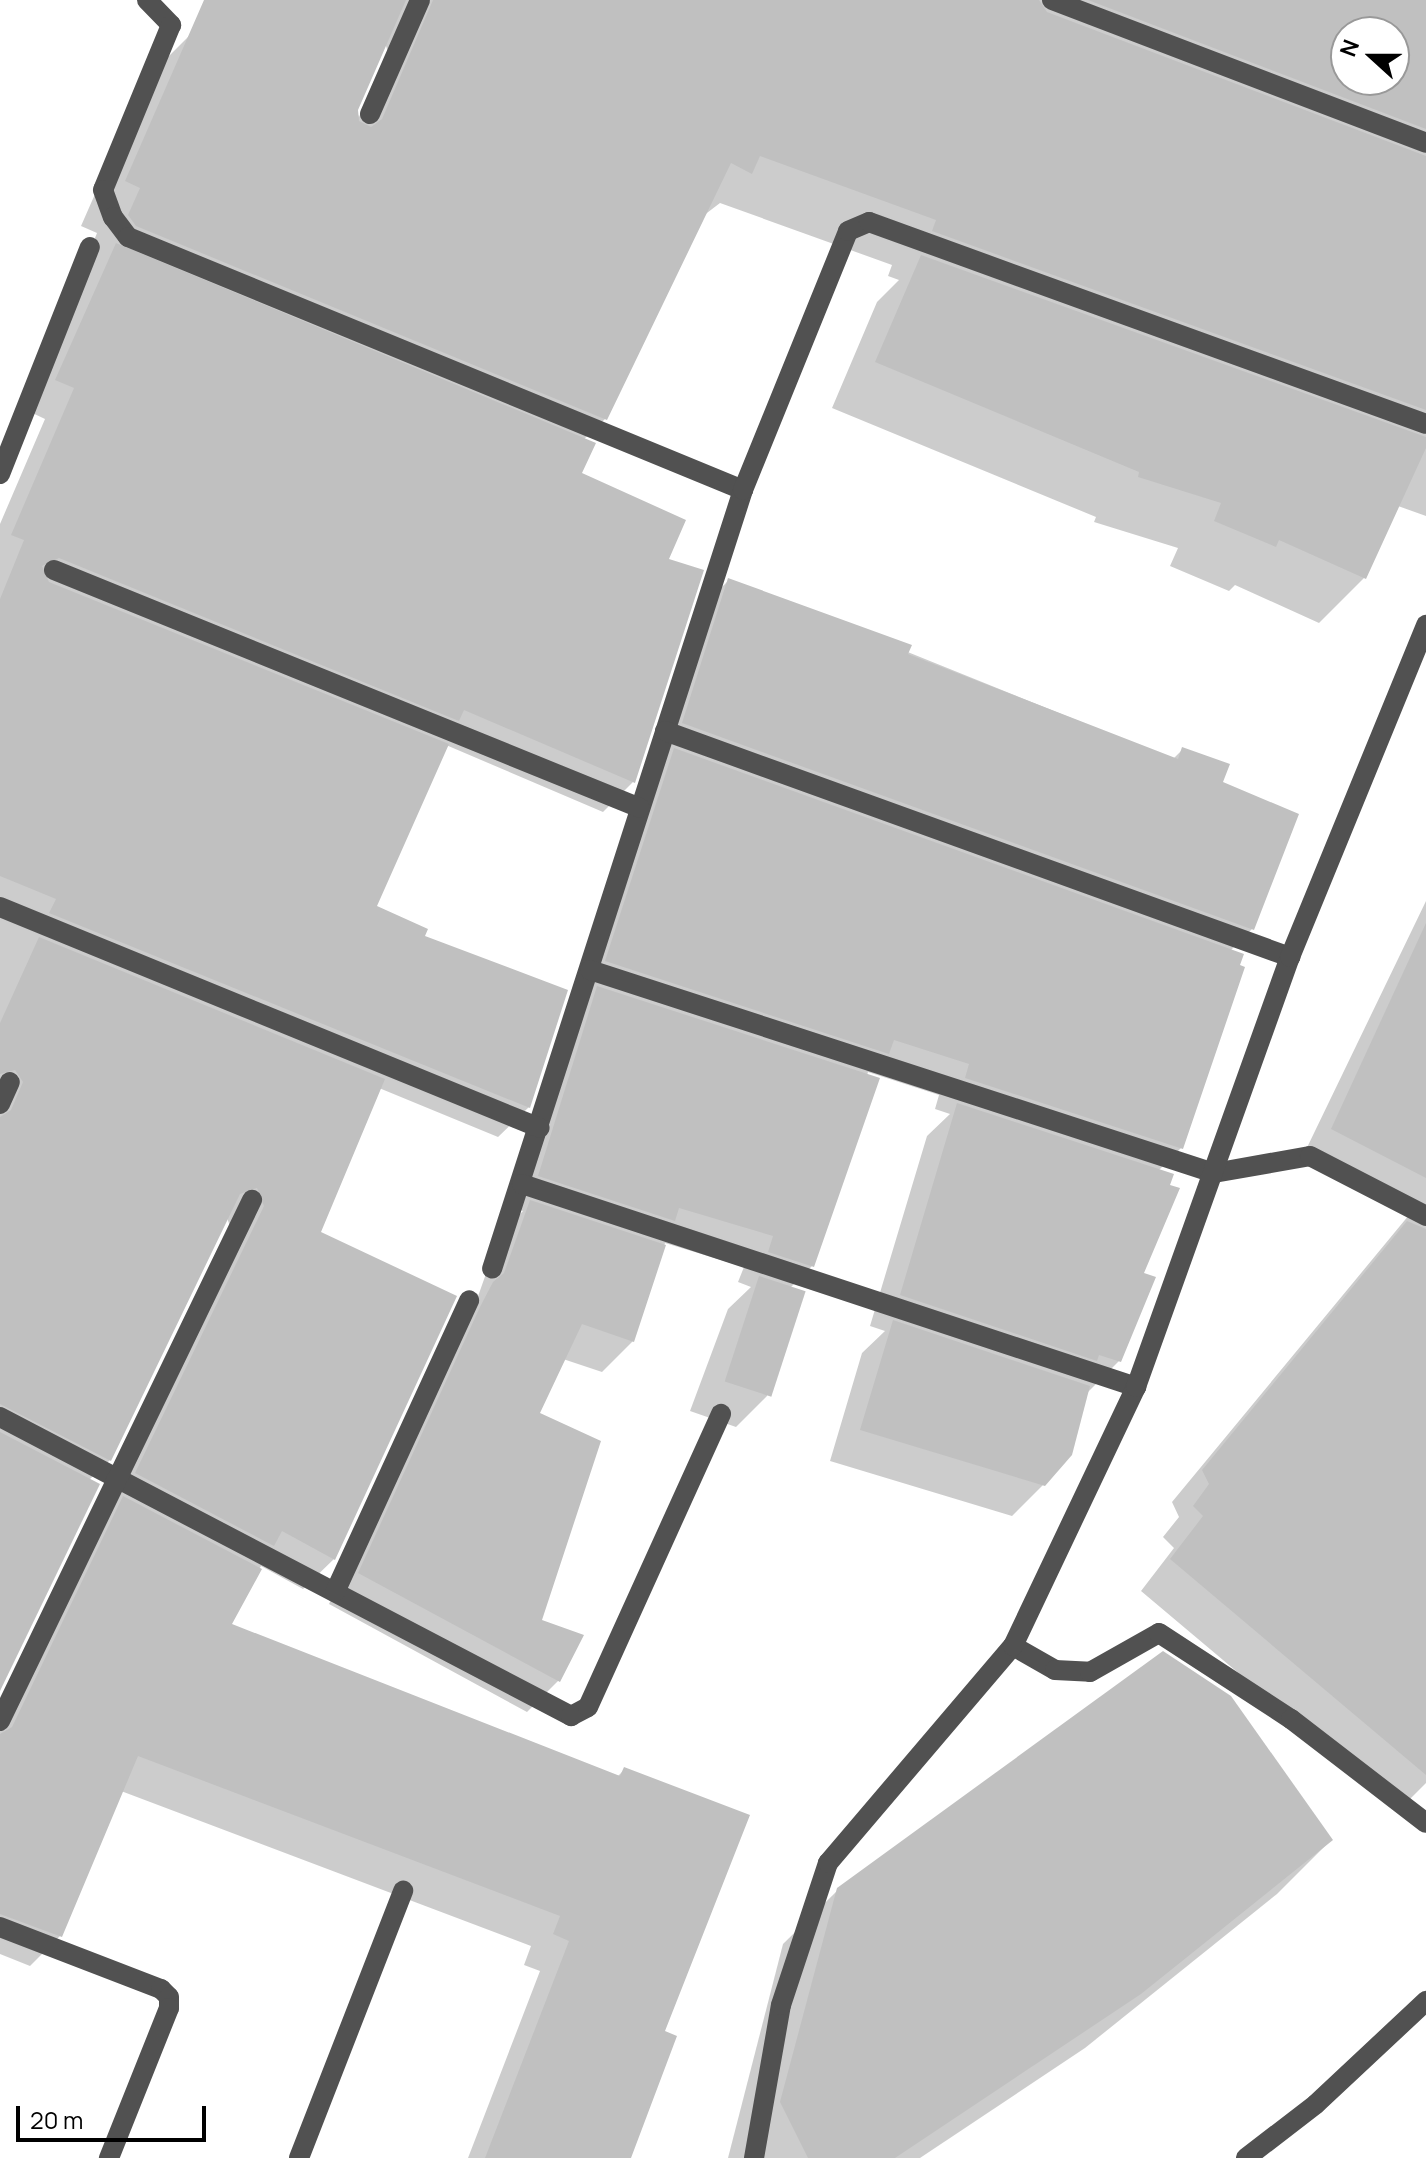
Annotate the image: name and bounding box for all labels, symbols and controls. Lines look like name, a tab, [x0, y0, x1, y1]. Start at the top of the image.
north arrow	[1330, 16, 1410, 96]
text: N	[1333, 35, 1366, 61]
scale bar	[20, 2090, 210, 2140]
text: 20 m	[30, 2103, 83, 2136]

